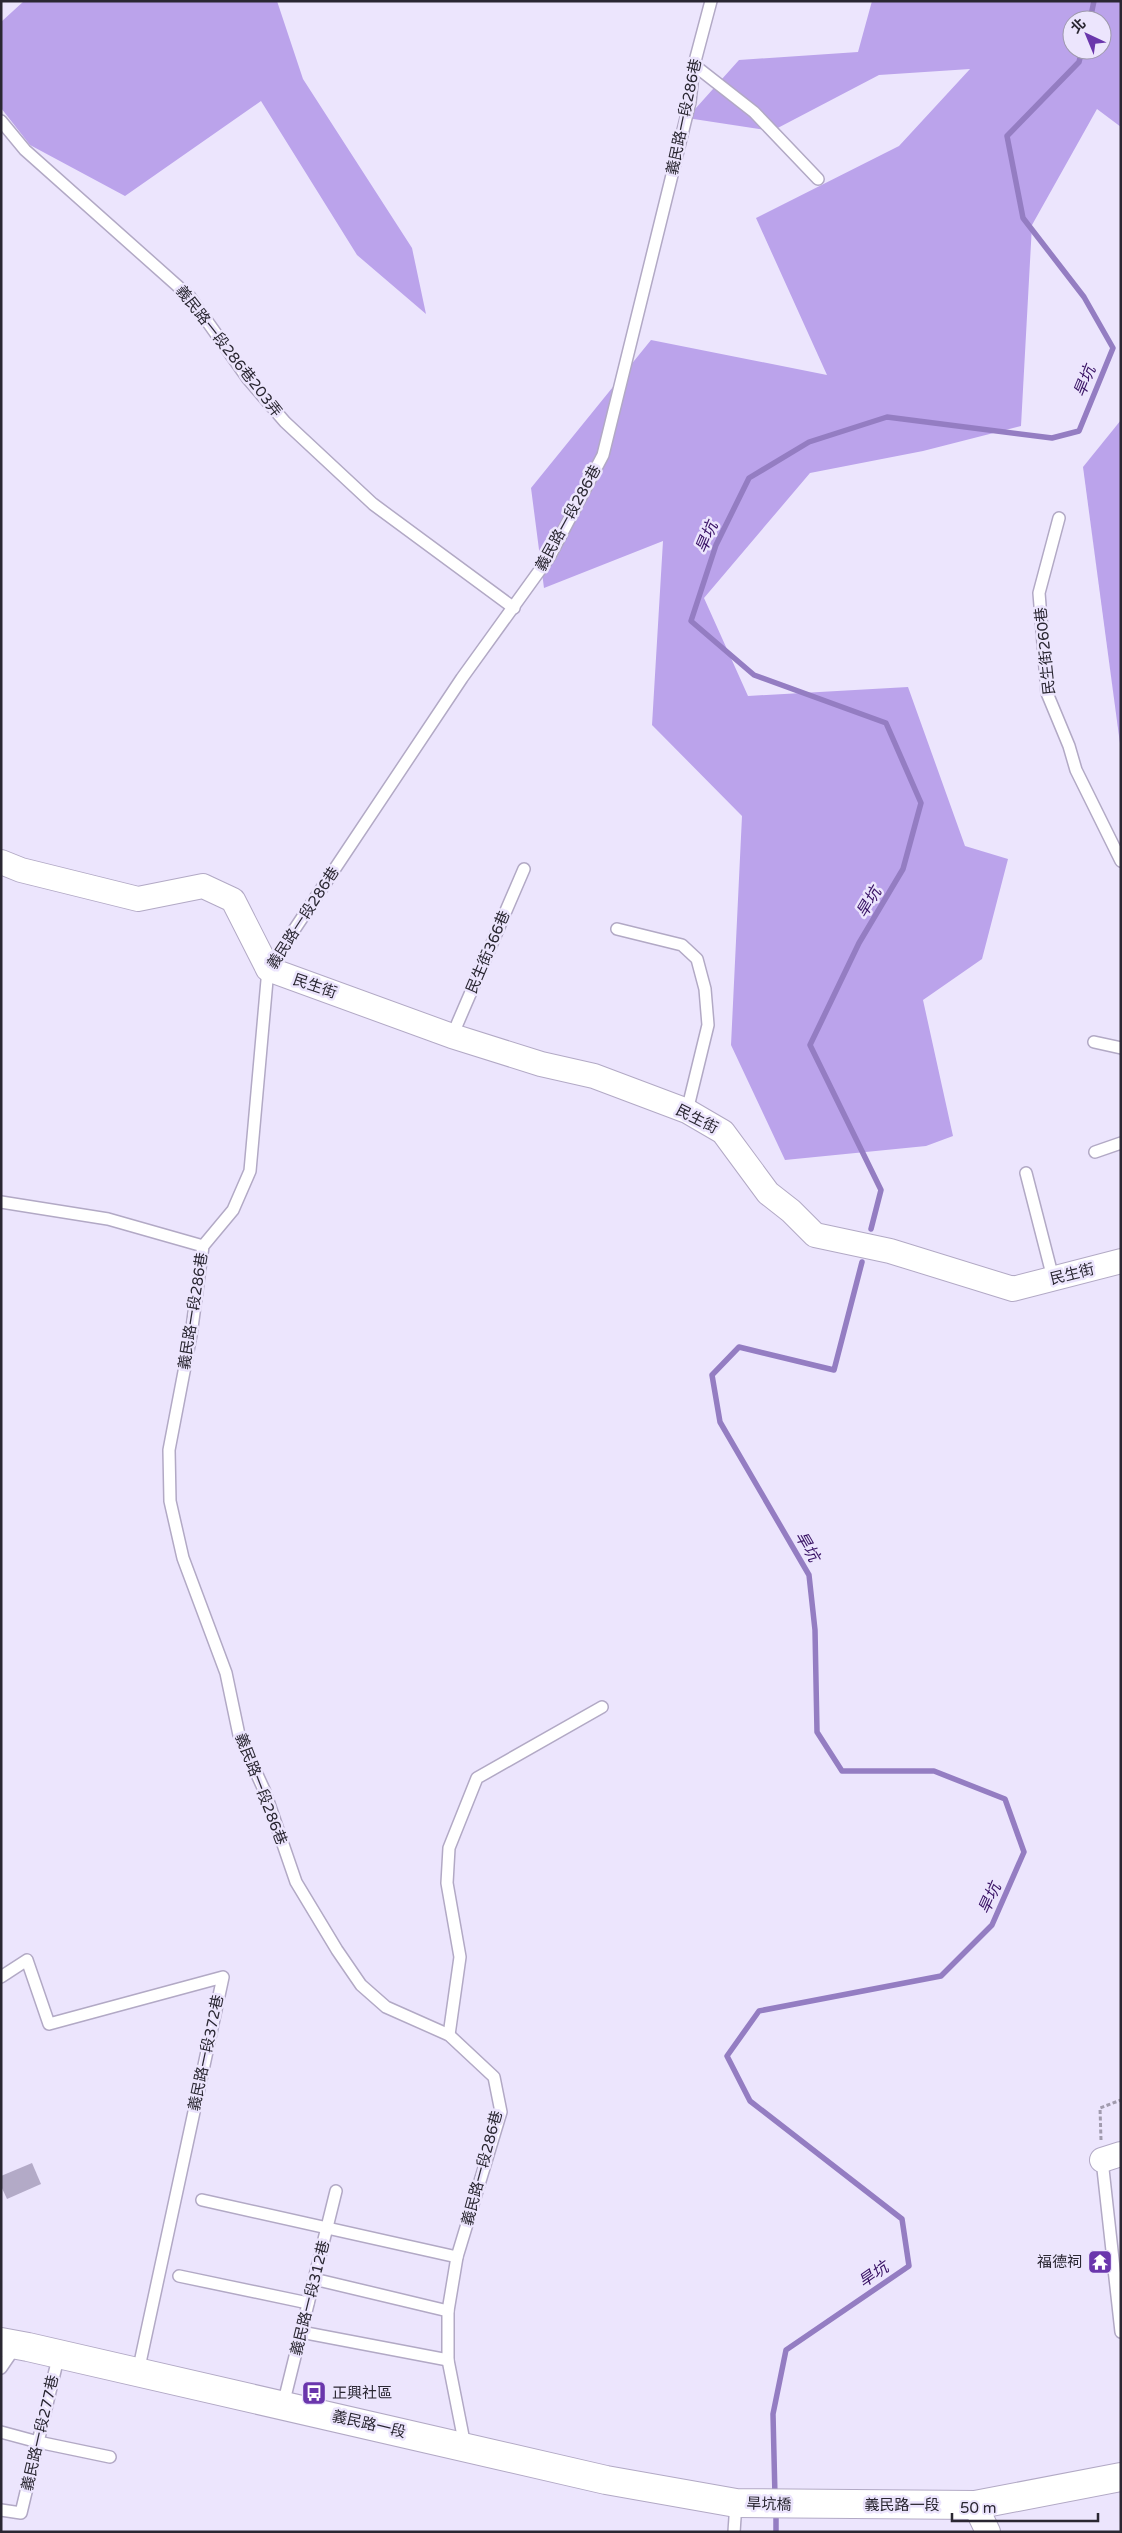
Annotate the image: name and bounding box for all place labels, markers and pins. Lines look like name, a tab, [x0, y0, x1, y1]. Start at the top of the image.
temple icon: 福德祠	[1087, 2249, 1113, 2275]
place label: 福德祠	[1037, 2253, 1082, 2271]
bus stop icon: 正興社區	[301, 2380, 327, 2406]
place label: 正興社區	[332, 2384, 392, 2402]

